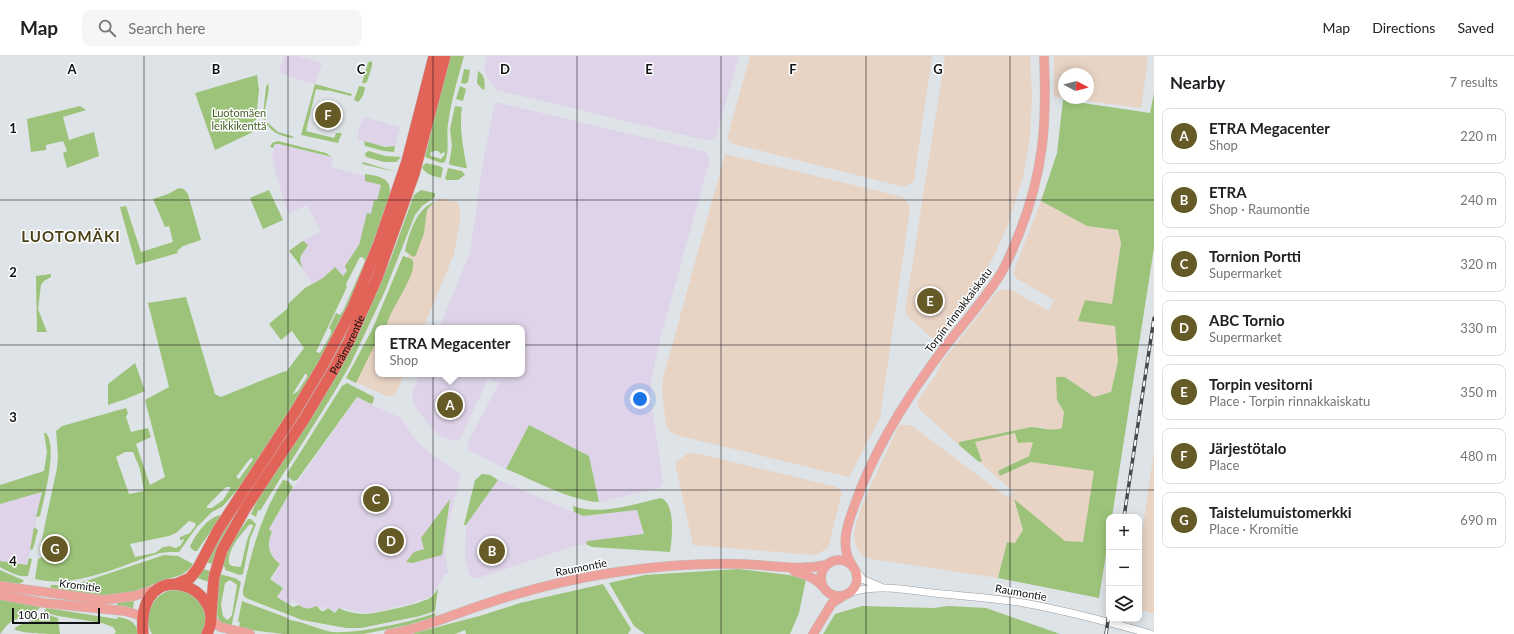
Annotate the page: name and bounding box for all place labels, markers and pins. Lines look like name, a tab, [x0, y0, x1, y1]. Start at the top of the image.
pin: F	[315, 100, 341, 130]
pin: E	[917, 286, 943, 316]
pin: A	[437, 390, 463, 420]
pin: C	[363, 484, 389, 514]
pin: D	[378, 526, 404, 556]
pin: G	[42, 534, 68, 564]
pin: B	[479, 536, 505, 566]

